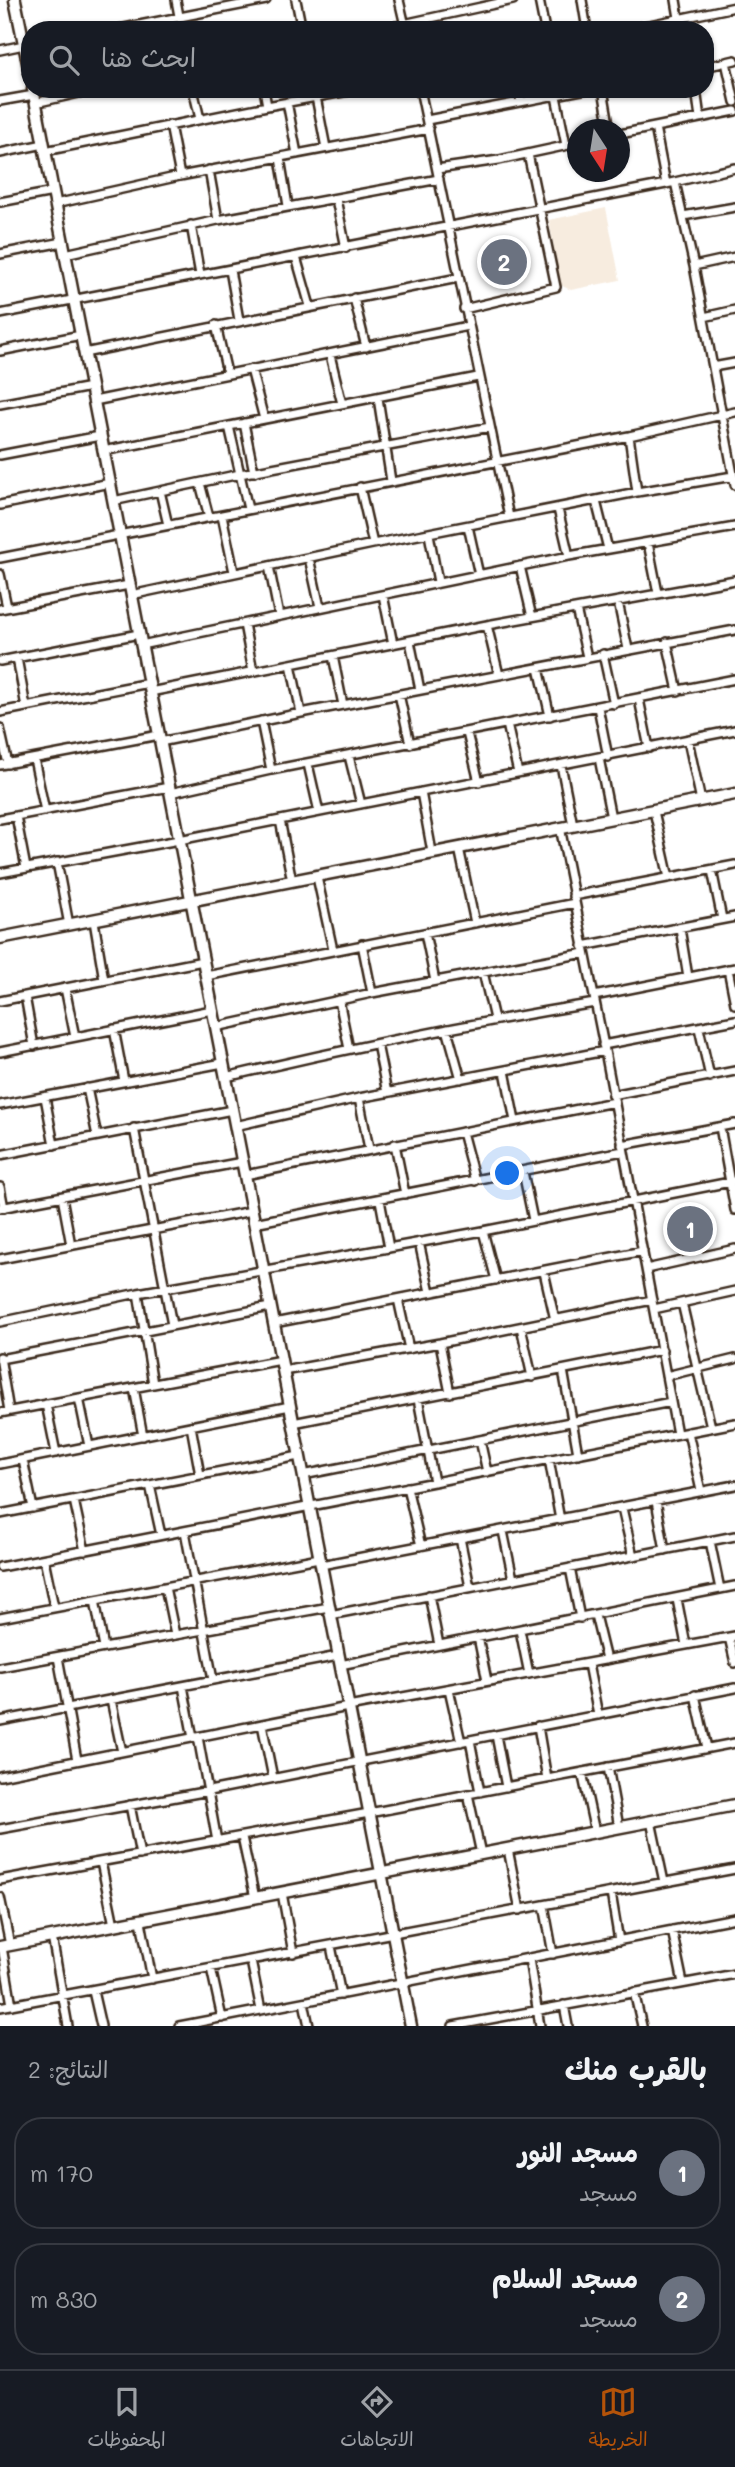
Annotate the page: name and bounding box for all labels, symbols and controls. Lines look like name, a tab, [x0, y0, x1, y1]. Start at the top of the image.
search box	[21, 21, 714, 98]
text: ابحث هنا	[101, 40, 196, 74]
icon: search	[45, 41, 83, 79]
north arrow	[567, 119, 630, 182]
pin: 2	[481, 236, 527, 288]
your location	[490, 1156, 524, 1190]
pin: 1	[667, 1203, 713, 1255]
text: بالقرب منك	[565, 2048, 707, 2088]
text: النتائج: 2	[28, 2054, 108, 2084]
text: مسجد النور	[518, 2135, 638, 2169]
text: 170 m	[30, 2158, 93, 2188]
text: 1	[677, 2158, 687, 2188]
text: مسجد	[579, 2177, 638, 2207]
text: مسجد السلام	[492, 2261, 638, 2295]
text: 830 m	[30, 2284, 97, 2314]
text: 2	[676, 2284, 688, 2314]
text: مسجد	[579, 2303, 638, 2333]
tab: المحفوظات	[87, 2383, 166, 2456]
tab: الاتجاهات	[340, 2383, 414, 2456]
tab: الخريطة	[588, 2383, 648, 2456]

